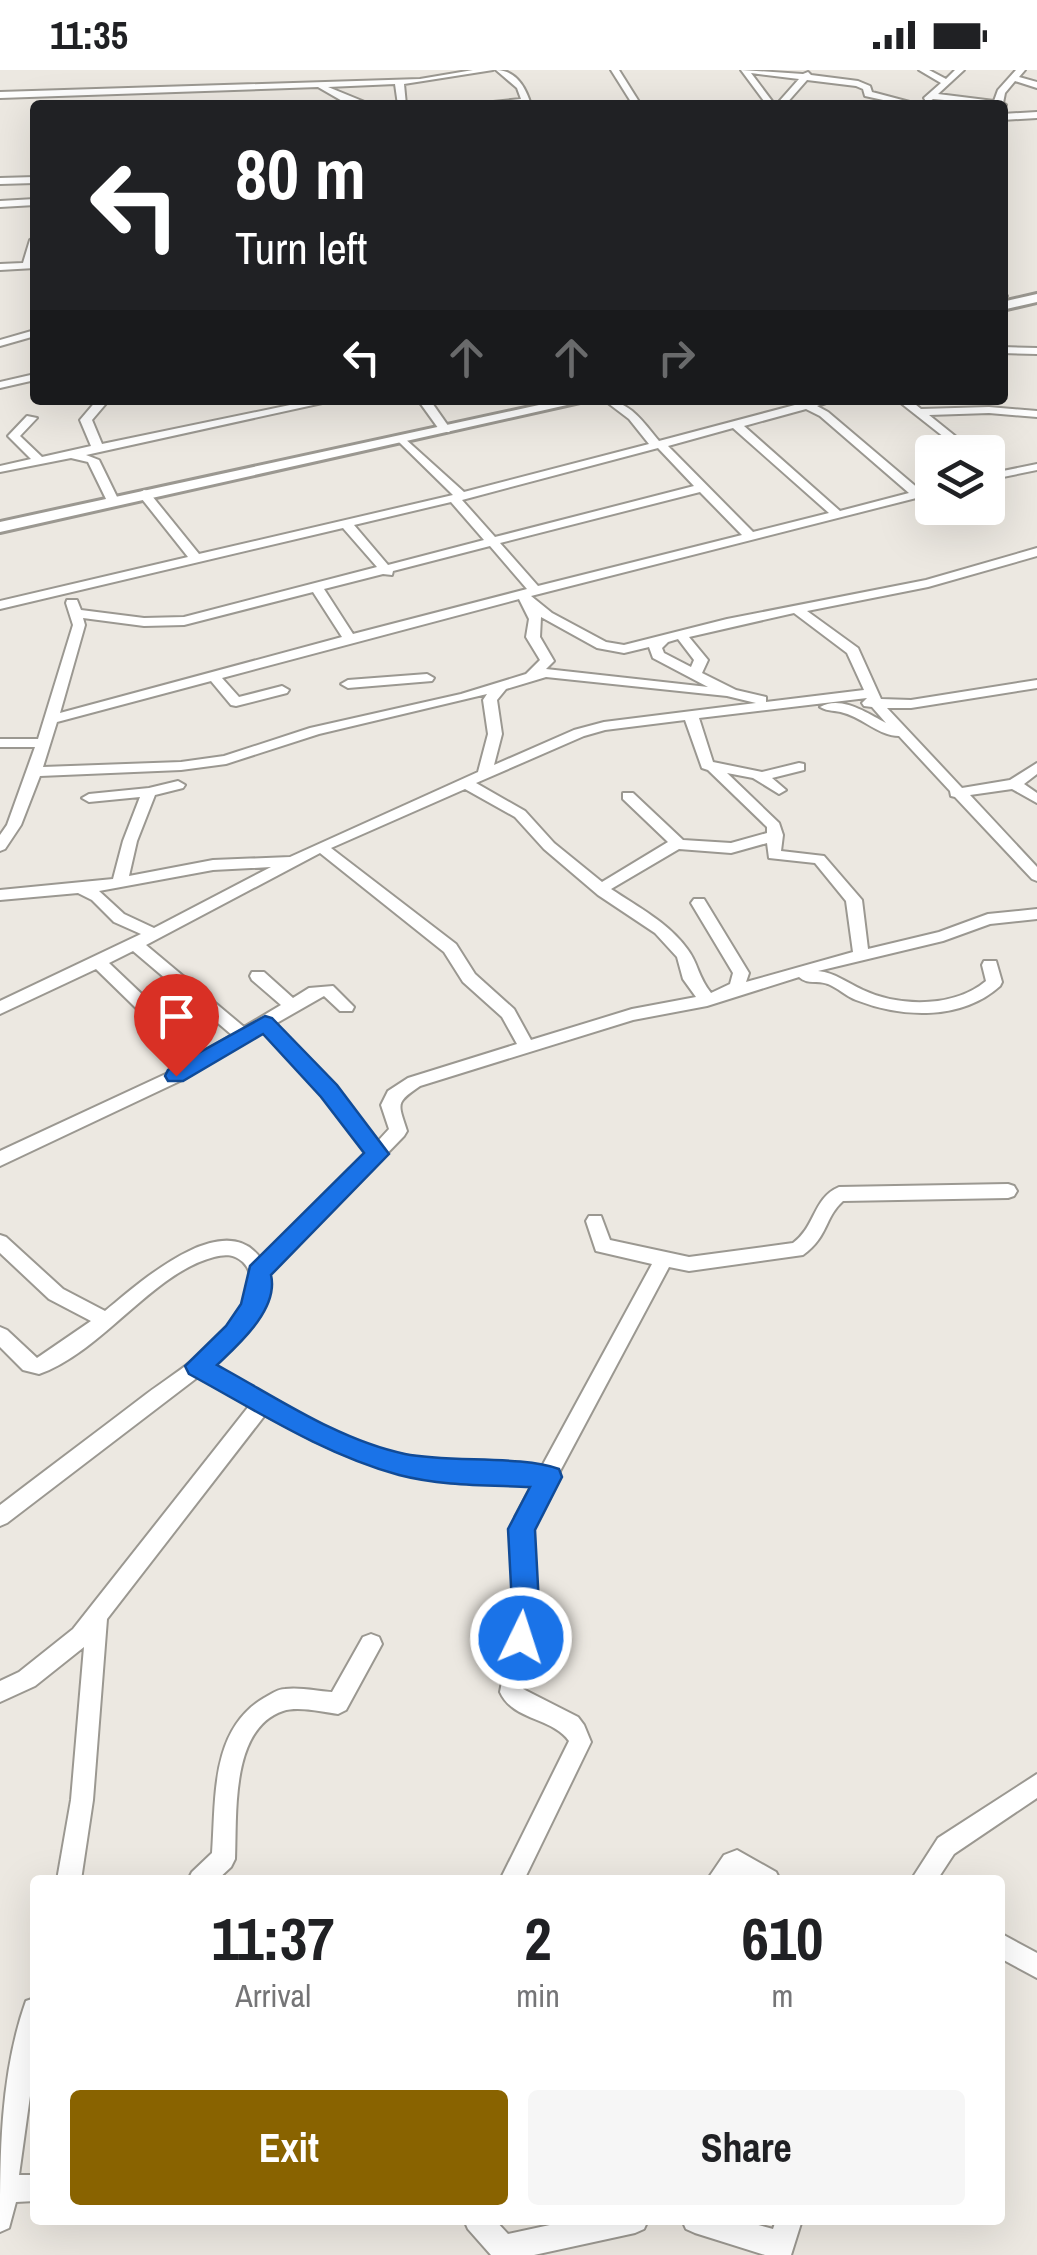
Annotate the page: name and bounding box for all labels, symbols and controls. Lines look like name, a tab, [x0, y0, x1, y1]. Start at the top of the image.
text: 11:35	[50, 10, 128, 61]
text: 80 m	[235, 127, 366, 221]
icon: left	[70, 140, 200, 270]
text: Turn left	[235, 217, 367, 278]
icon: left	[334, 330, 389, 385]
icon: ahead	[439, 330, 494, 385]
icon: ahead	[544, 330, 599, 385]
icon: right	[649, 330, 704, 385]
map controls	[915, 435, 1005, 525]
button: layers	[915, 435, 1005, 525]
pin	[134, 974, 219, 1077]
icon: arrive	[149, 989, 204, 1044]
position arrow	[469, 1586, 573, 1690]
text: 11:37	[212, 1898, 335, 1979]
text: 2	[524, 1898, 552, 1979]
text: 610	[741, 1898, 823, 1979]
text: Arrival	[235, 1974, 311, 2017]
text: min	[516, 1974, 560, 2017]
text: m	[771, 1974, 793, 2017]
button: Exit	[70, 2090, 508, 2205]
button: Share	[528, 2090, 965, 2205]

